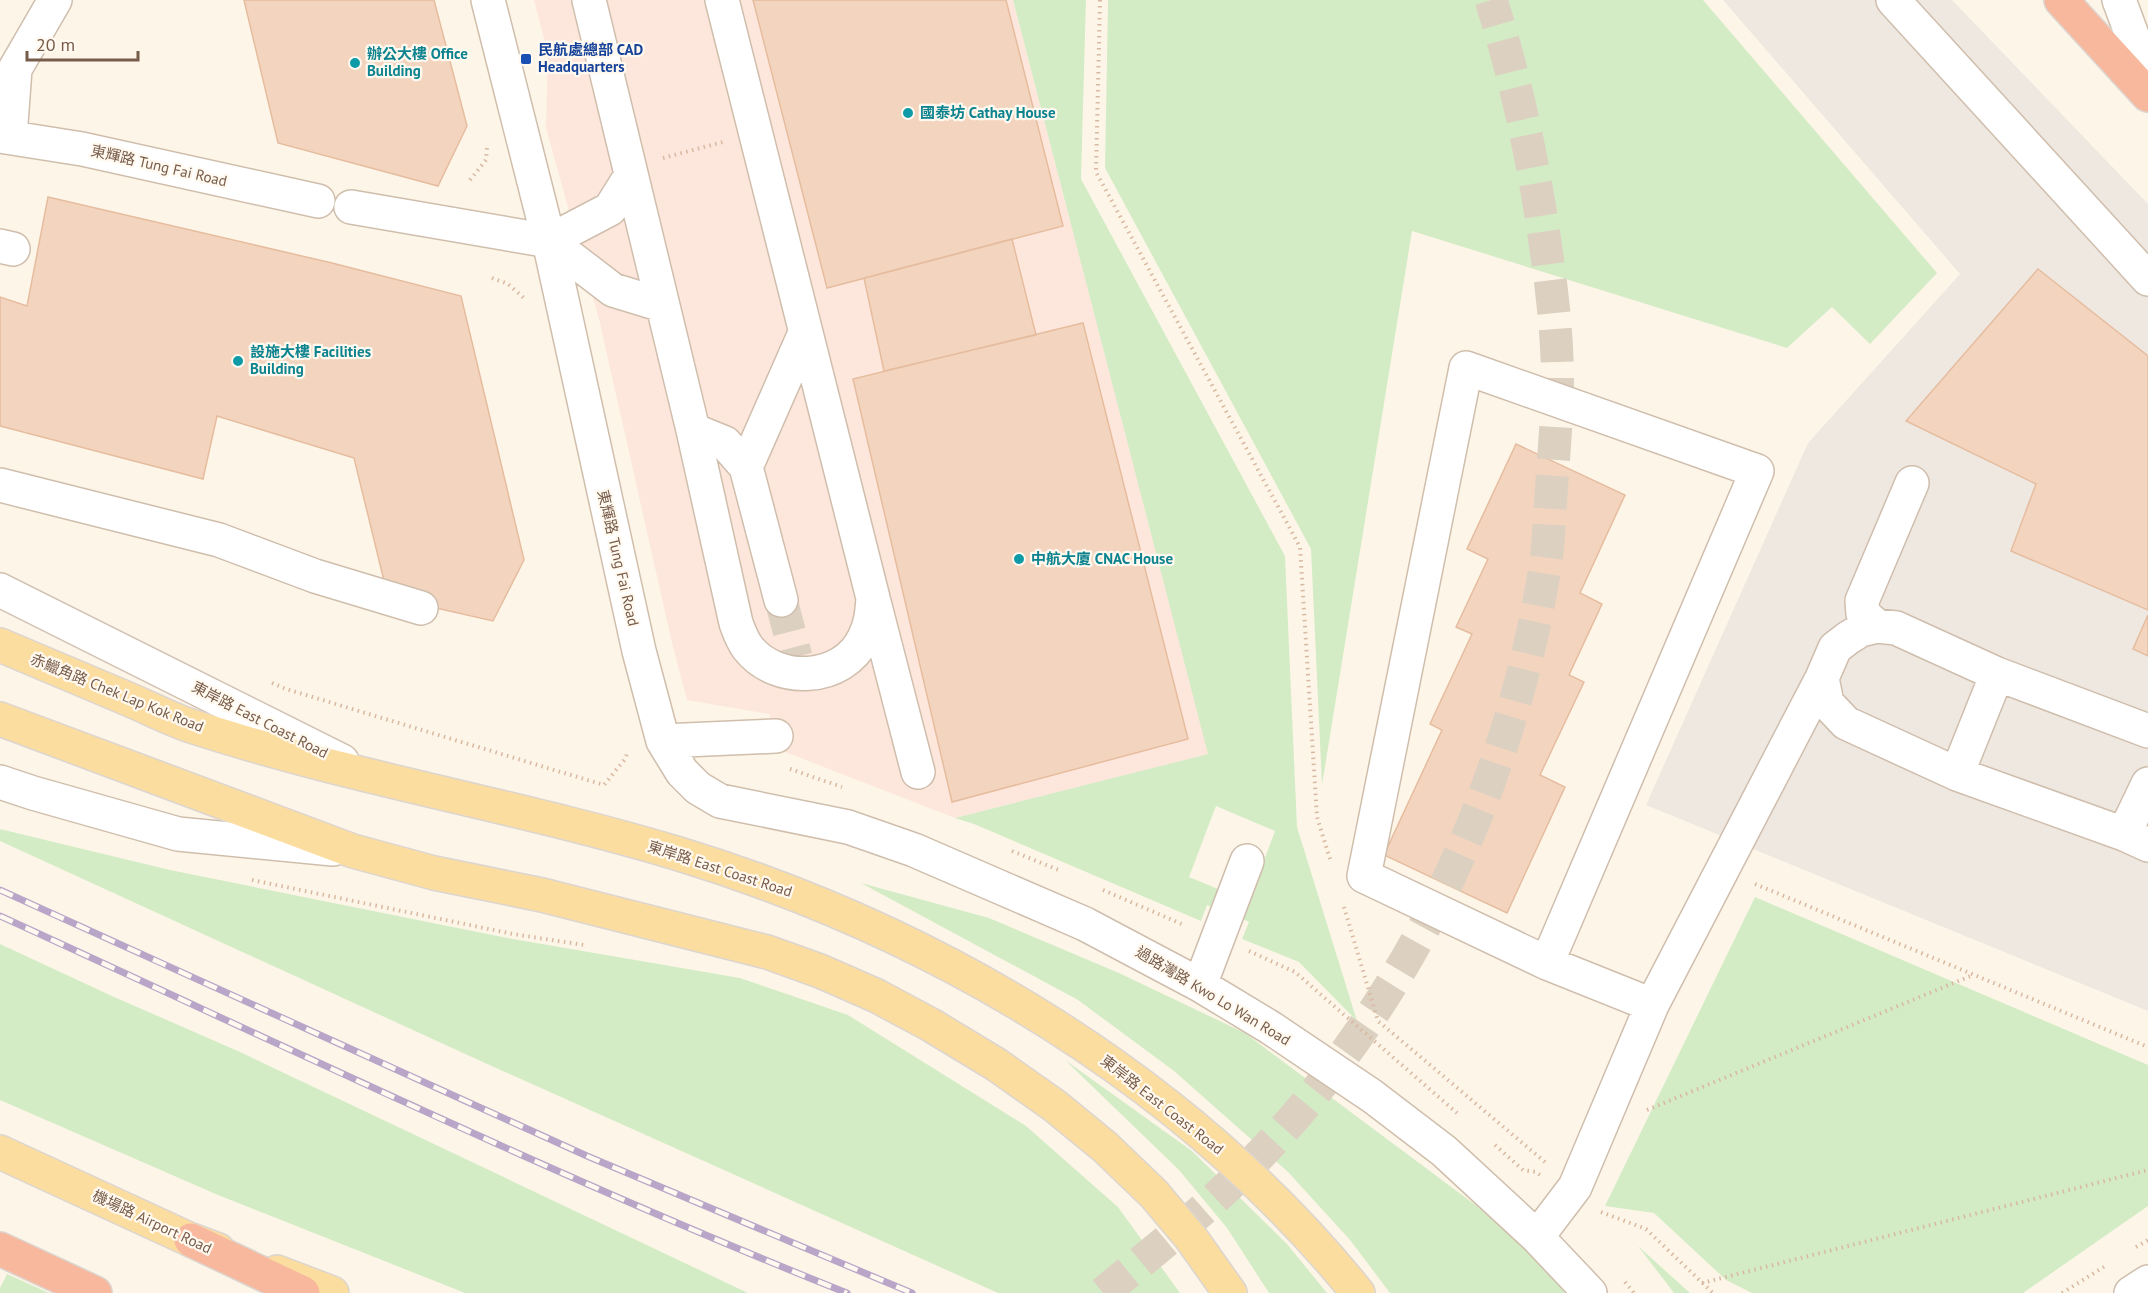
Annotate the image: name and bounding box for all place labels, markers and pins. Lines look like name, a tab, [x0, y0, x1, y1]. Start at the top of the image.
place label: 民航處總部 CAD Headquarters	[538, 40, 644, 76]
place label: 辦公大樓 Office Building	[367, 44, 468, 80]
marker: 民航處總部 CAD Headquarters	[519, 52, 533, 66]
marker: 辦公大樓 Office Building	[348, 56, 362, 70]
place label: 國泰坊 Cathay House	[920, 103, 1056, 122]
marker: 國泰坊 Cathay House	[901, 106, 915, 120]
place label: 設施大樓 Facilities Building	[250, 342, 371, 378]
marker: 設施大樓 Facilities Building	[231, 354, 245, 368]
place label: 中航大廈 CNAC House	[1031, 549, 1173, 568]
marker: 中航大廈 CNAC House	[1012, 552, 1026, 566]

